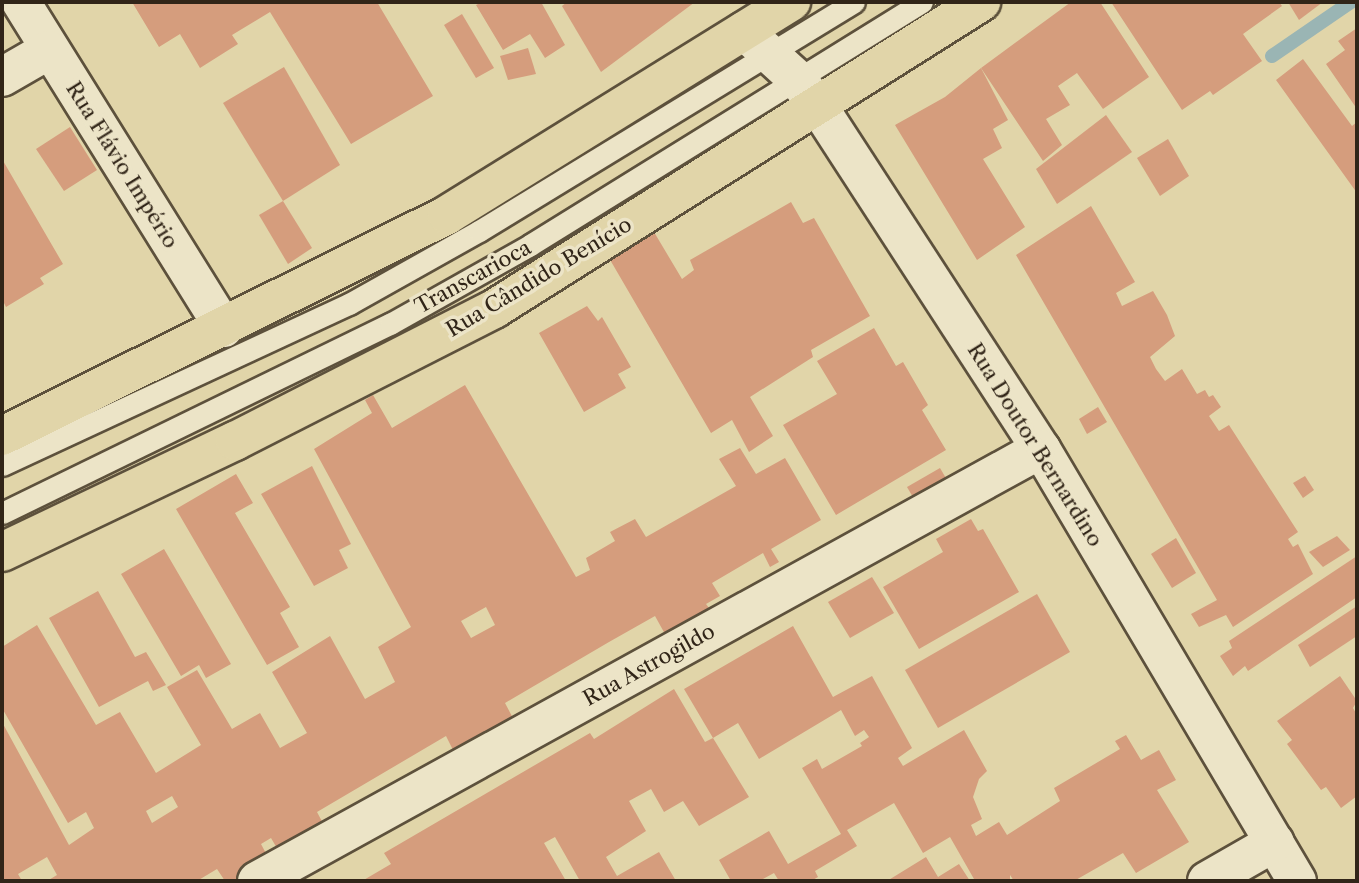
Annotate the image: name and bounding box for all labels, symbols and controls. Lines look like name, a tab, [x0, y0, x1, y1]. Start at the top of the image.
street label: Rua Flávio Império	[60, 77, 184, 253]
street label: Rua Cândido Benício	[442, 212, 636, 342]
street label: Transcarioca	[411, 235, 535, 319]
street label: Rua Doutor Bernardino	[962, 338, 1108, 552]
street label: Rua Astrogildo	[578, 618, 720, 712]

